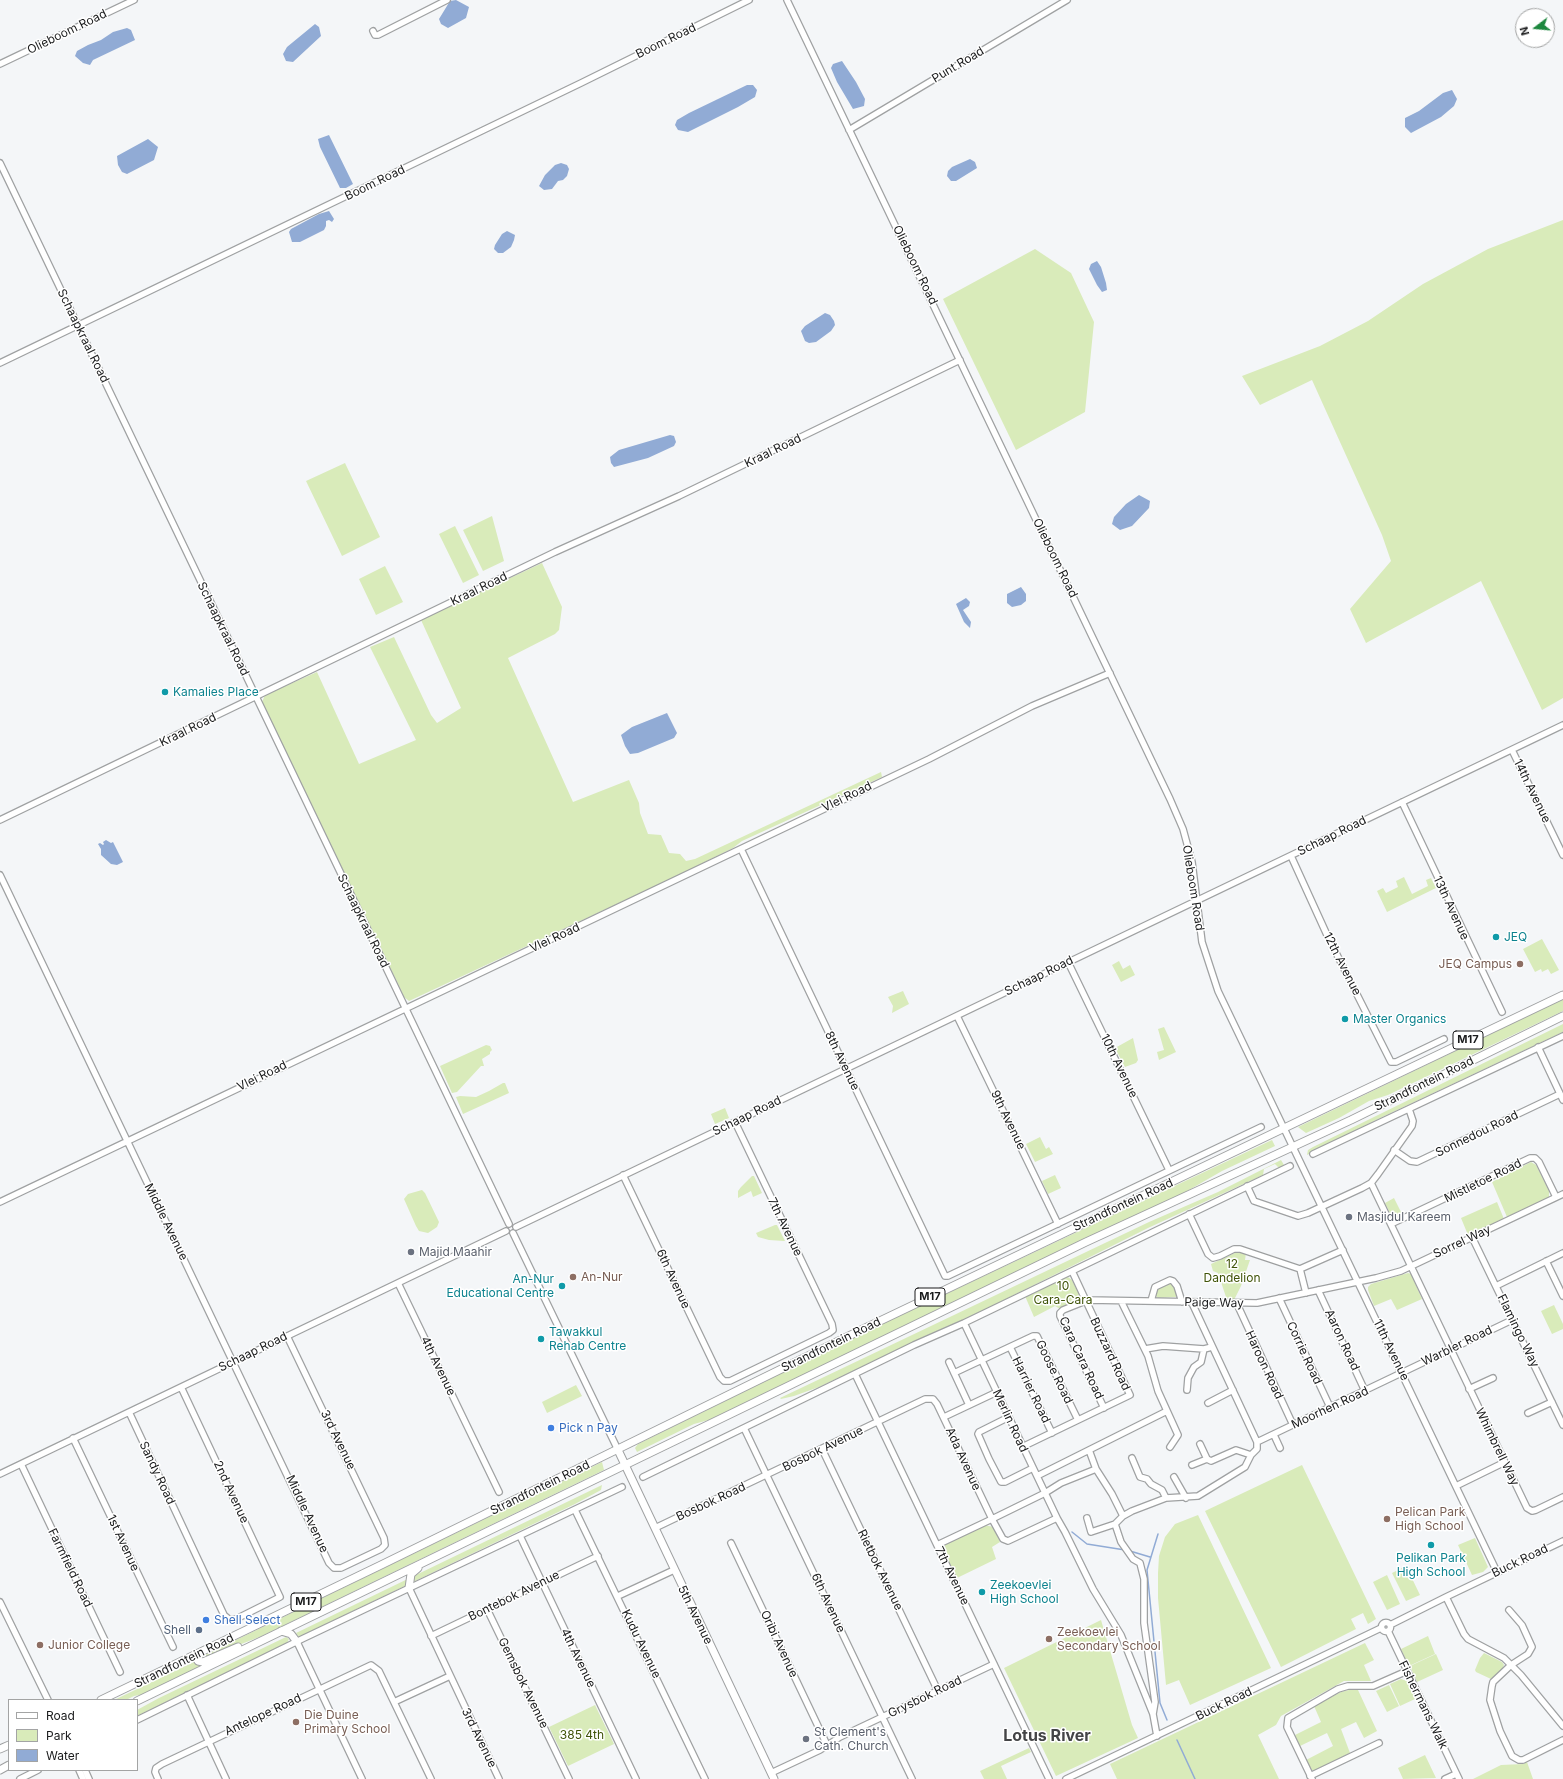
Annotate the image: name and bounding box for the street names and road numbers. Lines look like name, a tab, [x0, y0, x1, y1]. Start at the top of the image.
street label: Olieboom Road	[25, 7, 109, 57]
street label: Boom Road	[634, 20, 698, 62]
street label: Punt Road	[929, 44, 987, 86]
street label: Boom Road	[343, 162, 407, 204]
street label: Olieboom Road	[890, 223, 940, 307]
street label: Schaapkraal Road	[54, 287, 112, 385]
street label: Kraal Road	[742, 431, 804, 471]
street label: Olieboom Road	[1030, 516, 1080, 600]
street label: Kraal Road	[448, 569, 510, 609]
street label: Schaapkraal Road	[194, 580, 252, 678]
street label: Kraal Road	[157, 710, 219, 750]
street label: 14th Avenue	[1510, 757, 1554, 825]
street label: Vlei Road	[820, 779, 874, 815]
street label: Schaap Road	[1295, 813, 1369, 859]
street label: Olieboom Road	[1179, 844, 1207, 932]
street label: Schaapkraal Road	[334, 872, 392, 970]
street label: 13th Avenue	[1430, 874, 1472, 942]
street label: Vlei Road	[528, 920, 582, 956]
street label: 12th Avenue	[1320, 930, 1364, 998]
street label: Schaap Road	[1002, 953, 1076, 999]
street label: 8th Avenue	[822, 1029, 862, 1093]
road number: M17	[1453, 1031, 1483, 1049]
street label: 10th Avenue	[1097, 1032, 1141, 1100]
street label: Strandfontein Road	[1372, 1054, 1476, 1114]
street label: Vlei Road	[235, 1058, 289, 1094]
street label: 9th Avenue	[987, 1088, 1029, 1152]
street label: Schaap Road	[710, 1093, 784, 1139]
street label: Sonnedou Road	[1433, 1108, 1521, 1160]
street label: Mistletoe Road	[1442, 1156, 1524, 1206]
street label: Strandfontein Road	[1071, 1175, 1175, 1235]
street label: Middle Avenue	[141, 1181, 191, 1263]
street label: 7th Avenue	[765, 1195, 805, 1259]
street label: Sorrel Way	[1431, 1222, 1493, 1262]
street label: 6th Avenue	[653, 1247, 693, 1311]
road number: M17	[915, 1288, 945, 1306]
street label: Flamingo Way	[1494, 1292, 1542, 1370]
street label: Paige Way	[1184, 1295, 1244, 1311]
street label: Aaron Road	[1322, 1307, 1362, 1373]
street label: Strandfontein Road	[779, 1315, 883, 1375]
street label: Cara Cara Road	[1056, 1315, 1106, 1401]
street label: Buzzard Road	[1087, 1315, 1133, 1393]
street label: 11th Avenue	[1370, 1317, 1412, 1383]
street label: Corrie Road	[1283, 1319, 1325, 1387]
street label: Warbler Road	[1419, 1323, 1495, 1369]
street label: Schaap Road	[216, 1329, 290, 1375]
street label: Haroon Road	[1242, 1329, 1286, 1401]
street label: 4th Avenue	[417, 1334, 459, 1398]
street label: Goose Road	[1032, 1338, 1076, 1406]
street label: Harrier Road	[1009, 1355, 1053, 1425]
street label: Moorhen Road	[1289, 1384, 1371, 1432]
street label: Merlin Road	[989, 1387, 1031, 1455]
street label: Whimbrell Way	[1472, 1406, 1522, 1488]
street label: 3rd Avenue	[317, 1408, 359, 1472]
street label: Bosbok Avenue	[780, 1423, 866, 1475]
street label: Ada Avenue	[942, 1425, 984, 1493]
street label: Sandy Road	[136, 1439, 178, 1507]
street label: 2nd Avenue	[210, 1458, 252, 1526]
street label: Strandfontein Road	[488, 1458, 592, 1518]
street label: Middle Avenue	[283, 1473, 331, 1555]
street label: Bosbok Road	[674, 1480, 748, 1524]
street label: 1st Avenue	[104, 1512, 142, 1574]
street label: Farmfield Road	[45, 1526, 95, 1610]
street label: Rietbok Avenue	[854, 1527, 906, 1613]
street label: Buck Road	[1490, 1541, 1550, 1581]
street label: 7th Avenue	[932, 1544, 972, 1608]
street label: Bontebok Avenue	[466, 1568, 562, 1624]
street label: 6th Avenue	[808, 1571, 848, 1635]
street label: 5th Avenue	[675, 1583, 715, 1647]
road number: M17	[291, 1593, 321, 1611]
street label: Kudu Avenue	[618, 1607, 664, 1681]
street label: Oribi Avenue	[757, 1608, 801, 1680]
street label: 4th Avenue	[557, 1626, 599, 1690]
street label: Strandfontein Road	[132, 1631, 236, 1691]
street label: Gemsbok Avenue	[495, 1635, 551, 1731]
street label: Fishermans Walk	[1395, 1658, 1451, 1752]
street label: Grysbok Road	[886, 1673, 964, 1721]
street label: Buck Road	[1194, 1684, 1254, 1724]
street label: Antelope Road	[222, 1691, 304, 1739]
street label: 3rd Avenue	[458, 1706, 500, 1770]

